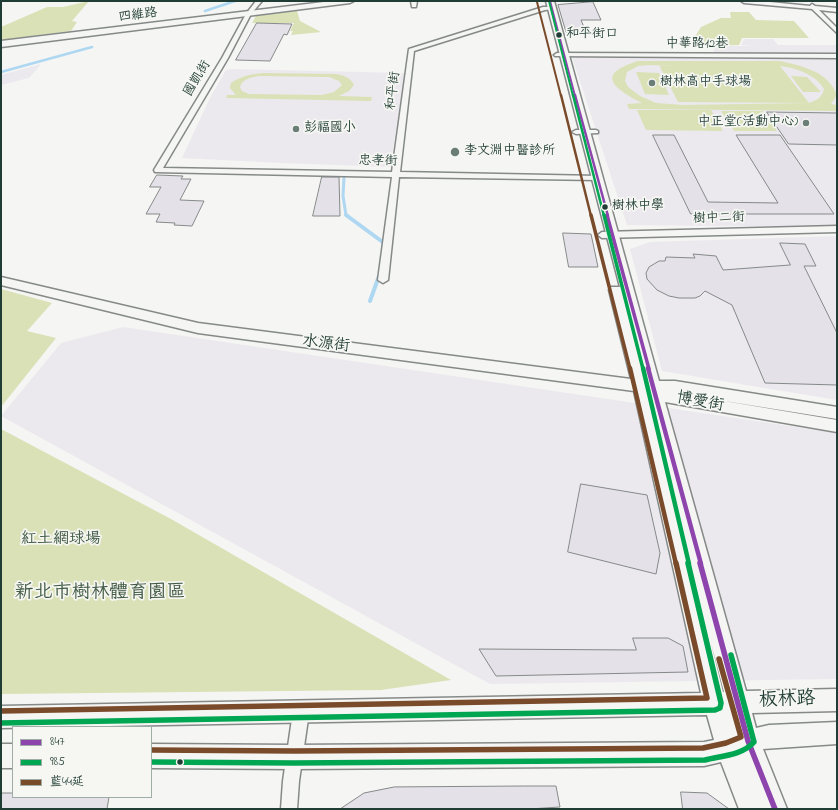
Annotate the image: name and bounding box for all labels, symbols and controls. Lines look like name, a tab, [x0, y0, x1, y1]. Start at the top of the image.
street label: 四維路	[118, 6, 158, 26]
place label: 和平街口	[566, 27, 618, 43]
marker: 和平街口	[554, 30, 564, 40]
street label: 中華路12巷	[666, 37, 728, 53]
street label: 國凱街	[181, 58, 215, 100]
street label: 和平街	[384, 71, 404, 111]
place label: 樹林高中手球場	[660, 75, 751, 91]
marker: 樹林高中手球場	[647, 78, 657, 88]
place label: 中正堂(活動中心)	[698, 115, 798, 131]
marker: 中正堂(活動中心)	[801, 118, 811, 128]
place label: 彭福國小	[304, 121, 356, 137]
marker: 彭福國小	[291, 124, 301, 134]
place label: 李文淵中醫診所	[464, 144, 555, 160]
marker: 李文淵中醫診所	[449, 146, 461, 158]
street label: 忠孝街	[358, 154, 398, 170]
place label: 樹林中學	[612, 199, 664, 215]
marker: 樹林中學	[600, 202, 610, 212]
street label: 樹中二街	[693, 210, 745, 228]
street label: 水源街	[301, 333, 351, 357]
street label: 博愛街	[675, 389, 725, 417]
park label: 紅土網球場	[21, 530, 101, 550]
park label: 新北市樹林體育園區	[15, 583, 185, 605]
street label: 板林路	[758, 689, 816, 713]
legend	[12, 726, 152, 798]
text: 847	[50, 733, 64, 751]
text: 985	[50, 753, 65, 771]
unlabelled marker	[175, 757, 185, 767]
text: 藍44延	[50, 773, 84, 791]

